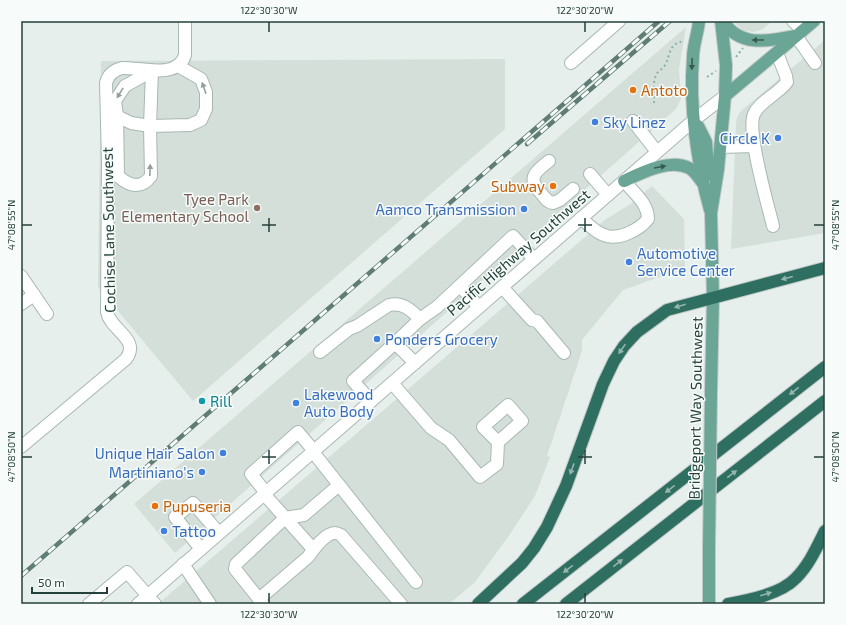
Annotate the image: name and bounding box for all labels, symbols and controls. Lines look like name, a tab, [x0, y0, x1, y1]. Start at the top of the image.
text: 122°30'30"W	[240, 4, 298, 16]
text: 122°30'20"W	[556, 4, 614, 16]
one-way arrow	[751, 37, 764, 43]
one-way arrow	[689, 58, 696, 70]
one-way arrow	[201, 81, 207, 93]
place label: Antoto	[641, 81, 688, 99]
marker: Antoto	[628, 85, 638, 95]
one-way arrow	[117, 87, 124, 99]
place label: Sky Linez	[603, 113, 666, 131]
marker: Sky Linez	[590, 117, 600, 127]
place label: Circle K	[720, 129, 770, 147]
marker: Circle K	[773, 133, 783, 143]
street label: Cochise Lane Southwest	[98, 147, 118, 313]
one-way arrow	[147, 164, 154, 176]
one-way arrow	[654, 164, 666, 170]
place label: Subway	[491, 177, 545, 195]
marker: Subway	[548, 181, 558, 191]
street label: Pacific Highway Southwest	[443, 185, 593, 319]
place label: Tyee Park Elementary School	[121, 190, 250, 225]
text: 47°08'55"N	[5, 200, 17, 250]
place label: Aamco Transmission	[376, 200, 516, 218]
text: 47°08'55"N	[829, 200, 841, 250]
marker: Tyee Park Elementary School	[252, 203, 262, 213]
marker: Aamco Transmission	[519, 204, 529, 214]
place label: Automotive Service Center	[637, 244, 735, 279]
marker: Automotive Service Center	[624, 257, 634, 267]
one-way arrow	[781, 275, 793, 281]
one-way arrow	[673, 303, 685, 309]
street label: Bridgeport Way Southwest	[684, 316, 706, 500]
place label: Ponders Grocery	[385, 330, 498, 348]
marker: Ponders Grocery	[372, 334, 382, 344]
one-way arrow	[618, 344, 626, 355]
place label: Lakewood Auto Body	[304, 385, 374, 420]
one-way arrow	[789, 387, 800, 395]
place label: Rill	[210, 392, 232, 410]
marker: Rill	[197, 396, 207, 406]
marker: Lakewood Auto Body	[291, 398, 301, 408]
text: 47°08'50"N	[5, 431, 17, 483]
text: 47°08'50"N	[829, 431, 841, 483]
place label: Unique Hair Salon	[95, 444, 215, 462]
marker: Unique Hair Salon	[218, 448, 228, 458]
place label: Martiniano's	[109, 463, 194, 481]
one-way arrow	[569, 463, 575, 475]
marker: Martiniano's	[197, 467, 207, 477]
one-way arrow	[726, 469, 737, 478]
one-way arrow	[665, 484, 675, 492]
place label: Pupuseria	[163, 497, 231, 515]
marker: Pupuseria	[150, 501, 160, 511]
place label: Tattoo	[172, 522, 216, 540]
marker: Tattoo	[159, 526, 169, 536]
one-way arrow	[613, 558, 624, 567]
one-way arrow	[562, 564, 573, 573]
scale bar	[32, 569, 107, 595]
text: 50 m	[38, 575, 65, 589]
one-way arrow	[760, 591, 772, 597]
text: 122°30'30"W	[240, 608, 298, 620]
text: 122°30'20"W	[556, 608, 614, 620]

